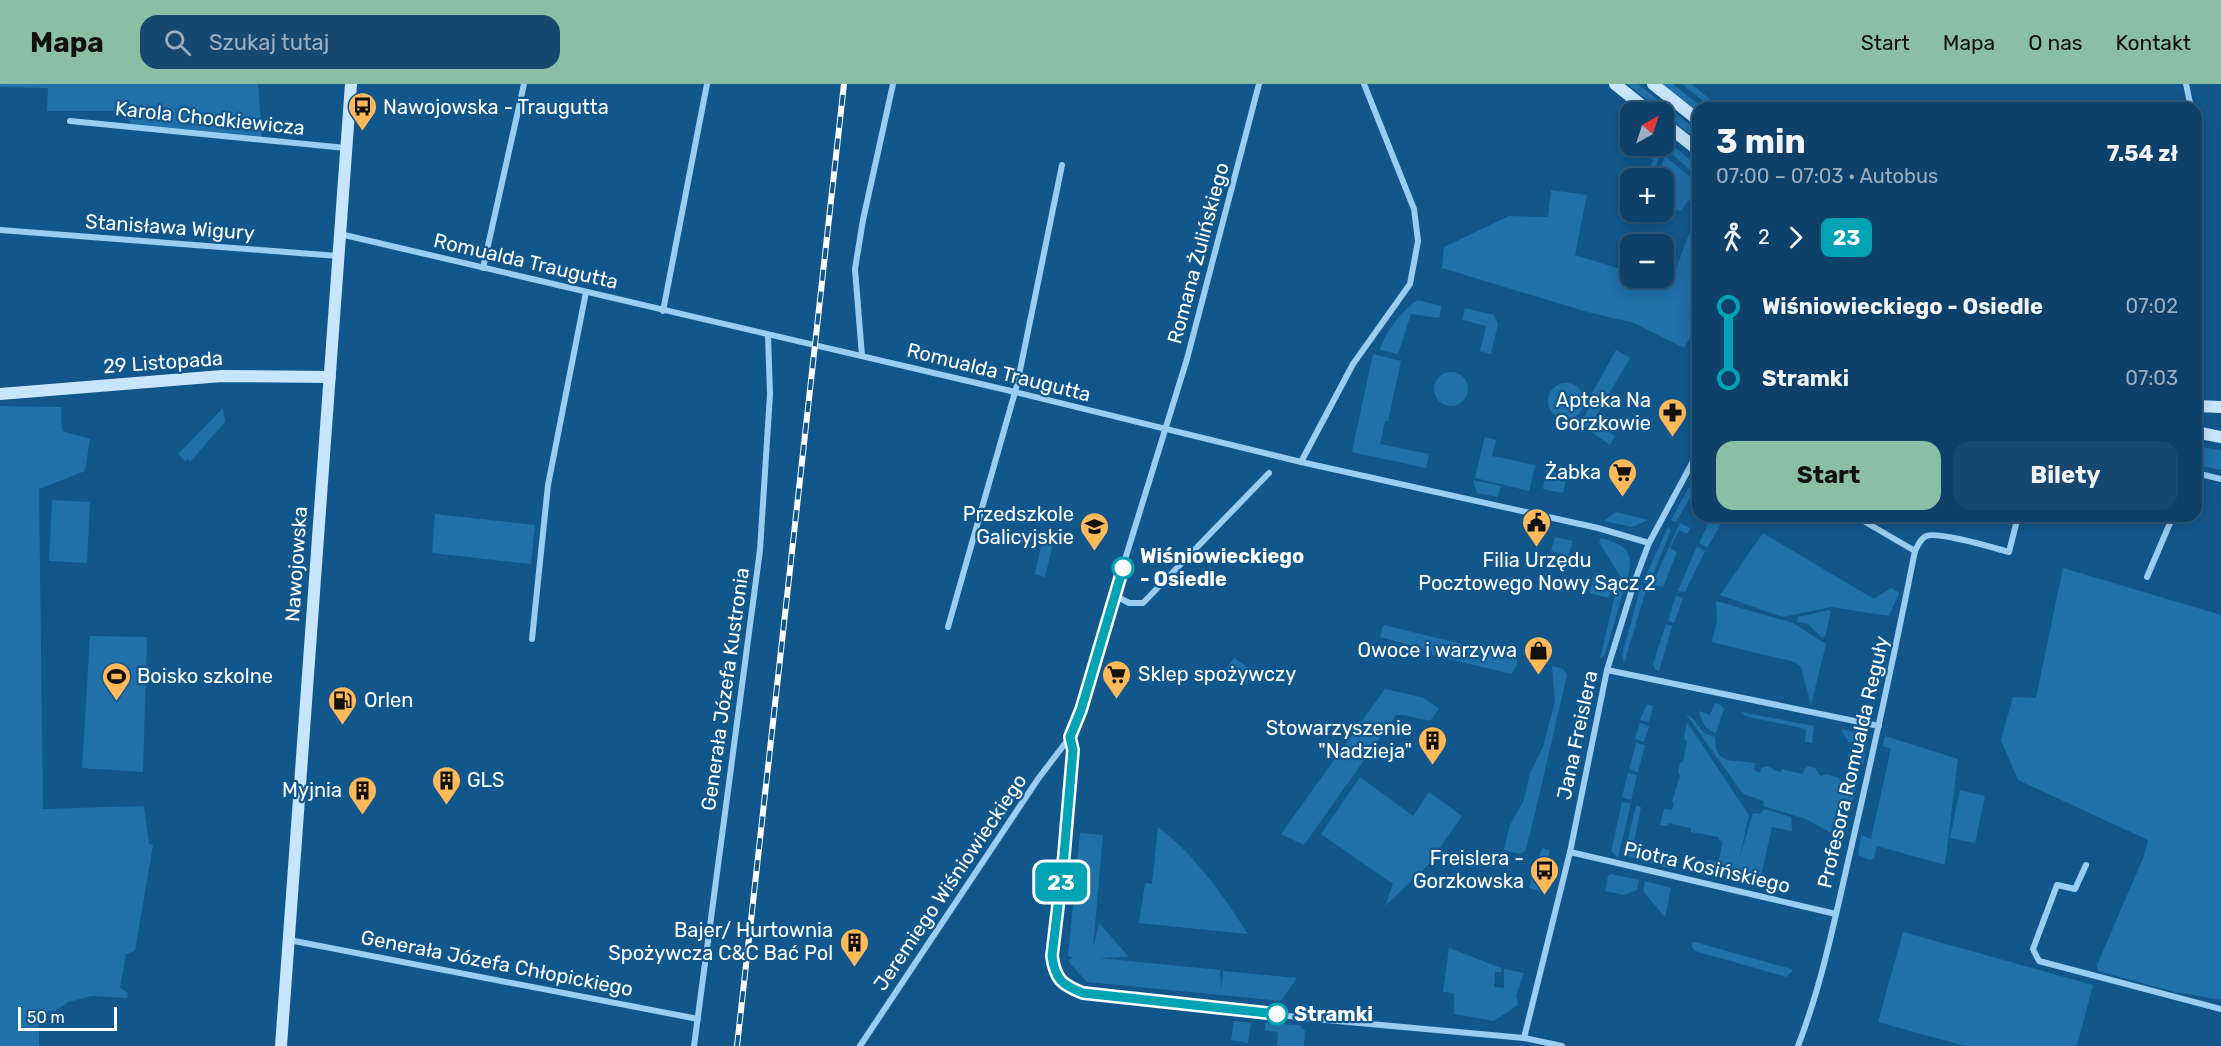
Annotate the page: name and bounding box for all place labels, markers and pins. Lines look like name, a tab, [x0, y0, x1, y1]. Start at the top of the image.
bus stop icon: Nawojowska - Traugutta	[346, 91, 378, 133]
place label: Nawojowska - Traugutta	[383, 95, 609, 119]
place label: Apteka Na Gorzkowie	[1555, 388, 1651, 435]
pharmacy icon: Apteka Na Gorzkowie	[1656, 396, 1688, 438]
supermarket icon: Żabka	[1606, 456, 1638, 498]
place label: Żabka	[1545, 460, 1601, 484]
place label: Przedszkole Galicyjskie	[963, 502, 1074, 549]
public building icon: Filia Urzędu Pocztowego Nowy Sącz 2	[1521, 506, 1553, 548]
school or university icon: Przedszkole Galicyjskie	[1079, 510, 1111, 552]
place label: Wiśniowieckiego - Osiedle	[1140, 544, 1304, 591]
place label: Filia Urzędu Pocztowego Nowy Sącz 2	[1418, 548, 1656, 595]
marker: Wiśniowieckiego - Osiedle	[1112, 557, 1134, 579]
shop icon: Owoce i warzywa	[1522, 634, 1554, 676]
place label: Owoce i warzywa	[1357, 638, 1517, 662]
supermarket icon: Sklep spożywczy	[1101, 658, 1133, 700]
sports icon: Boisko szkolne	[100, 660, 132, 702]
place label: Sklep spożywczy	[1138, 662, 1296, 686]
place label: Boisko szkolne	[137, 664, 273, 688]
fuel station icon: Orlen	[327, 684, 359, 726]
place label: Orlen	[364, 688, 413, 712]
place label: Stowarzyszenie "Nadzieja"	[1266, 716, 1412, 763]
building icon: Stowarzyszenie "Nadzieja"	[1417, 724, 1449, 766]
building icon: GLS	[430, 764, 462, 806]
place label: GLS	[467, 768, 504, 792]
building icon: Myjnia	[347, 774, 379, 816]
place label: Myjnia	[282, 778, 342, 802]
place label: Freislera - Gorzkowska	[1413, 846, 1524, 893]
bus stop icon: Freislera - Gorzkowska	[1529, 854, 1561, 896]
place label: Bajer/ Hurtownia Spożywcza C&C Bać Pol	[608, 918, 833, 965]
building icon: Bajer/ Hurtownia Spożywcza C&C Bać Pol	[838, 926, 870, 968]
place label: Stramki	[1294, 1002, 1373, 1026]
marker: Stramki	[1266, 1003, 1288, 1025]

